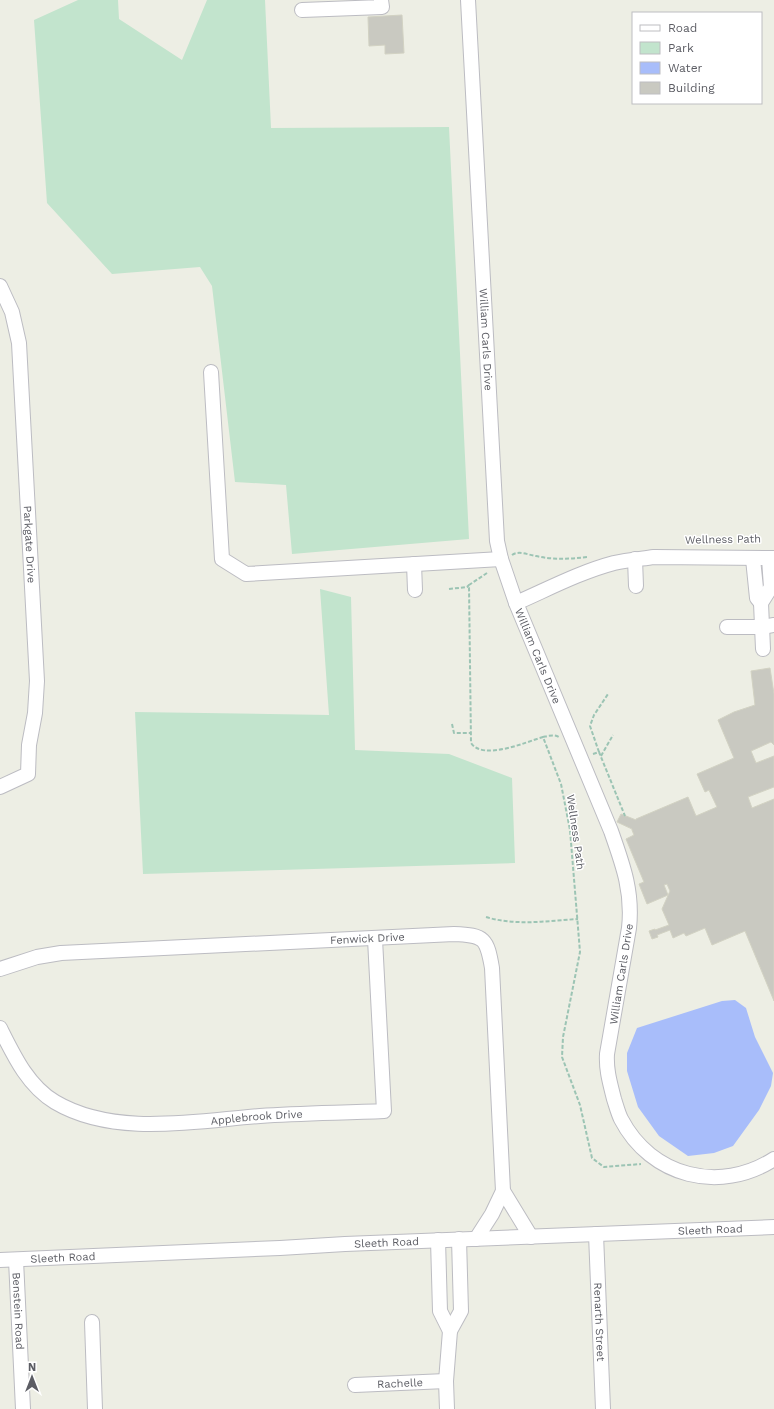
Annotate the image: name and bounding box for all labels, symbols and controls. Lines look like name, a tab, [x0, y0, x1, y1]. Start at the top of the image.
legend	[632, 12, 762, 104]
text: Road	[668, 21, 697, 35]
text: Park	[668, 41, 694, 55]
text: Water	[668, 61, 703, 75]
text: Building	[668, 81, 715, 95]
street label: William Carls Drive	[476, 288, 495, 391]
street label: Parkgate Drive	[21, 505, 38, 583]
street label: Wellness Path	[685, 532, 761, 547]
street label: William Carls Drive	[512, 606, 563, 706]
street label: Wellness Path	[564, 794, 587, 871]
street label: William Carls Drive	[607, 923, 636, 1026]
street label: Fenwick Drive	[330, 930, 405, 947]
street label: Applebrook Drive	[210, 1108, 303, 1128]
street label: Sleeth Road	[678, 1222, 743, 1238]
street label: Sleeth Road	[354, 1235, 419, 1251]
street label: Sleeth Road	[30, 1250, 96, 1266]
street label: Benstein Road	[10, 1272, 26, 1350]
street label: Renarth Street	[591, 1282, 607, 1362]
north arrow	[12, 1357, 52, 1397]
text: N	[28, 1361, 36, 1374]
street label: Rachelle	[377, 1376, 423, 1391]

